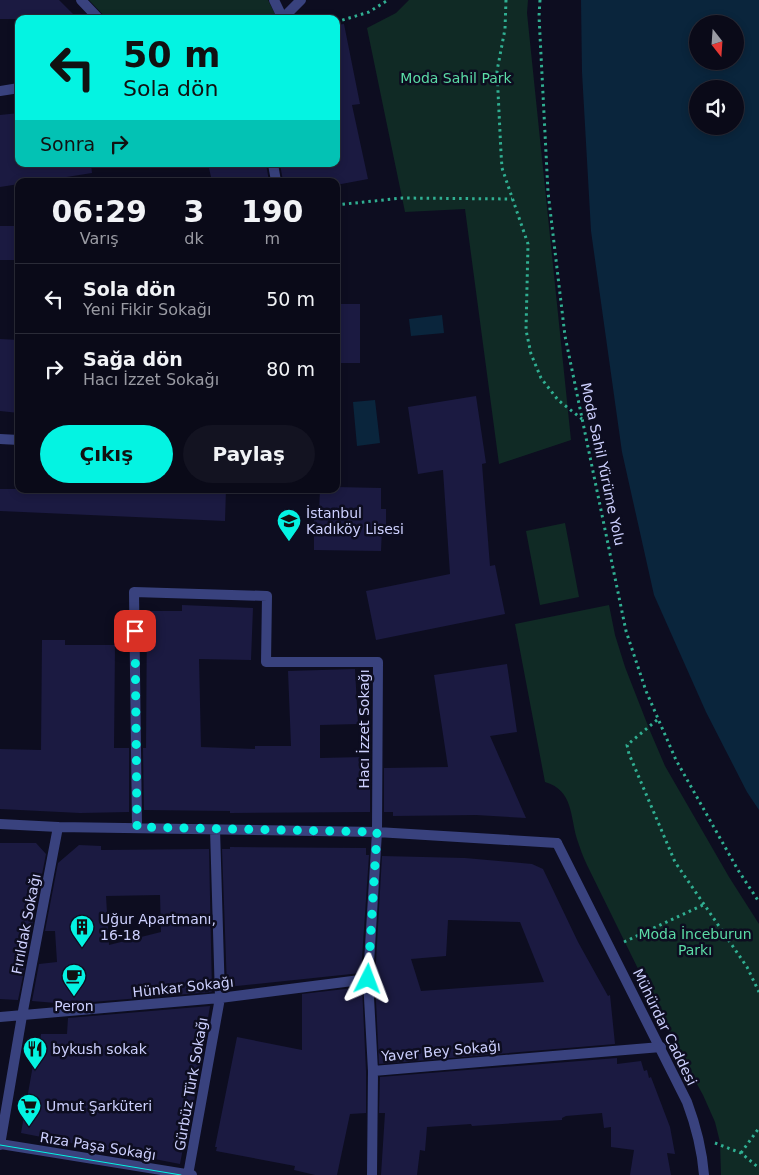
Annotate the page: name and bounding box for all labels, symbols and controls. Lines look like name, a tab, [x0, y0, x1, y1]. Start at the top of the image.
north arrow	[689, 15, 744, 70]
map controls	[689, 15, 744, 135]
icon: left	[40, 35, 105, 100]
text: 50 m	[123, 35, 220, 75]
park label: Moda Sahil Park	[400, 70, 513, 86]
text: Sola dön	[123, 76, 218, 101]
button: sound	[689, 80, 744, 135]
icon: right	[105, 130, 133, 158]
text: Sonra	[40, 133, 95, 155]
text: 06:29	[52, 194, 147, 229]
text: 3	[184, 194, 204, 229]
text: 190	[241, 194, 304, 229]
text: Varış	[80, 229, 119, 248]
text: dk	[184, 229, 204, 248]
text: m	[264, 229, 280, 248]
text: Sola dön	[83, 278, 176, 300]
icon: left	[40, 285, 68, 313]
text: 50 m	[266, 288, 315, 310]
text: Yeni Fikir Sokağı	[83, 300, 211, 319]
text: Sağa dön	[83, 348, 183, 370]
icon: right	[40, 355, 68, 383]
text: 80 m	[266, 358, 315, 380]
text: Hacı İzzet Sokağı	[83, 370, 219, 389]
street label: Moda Sahil Yürüme Yolu	[578, 381, 628, 547]
button: Çıkış	[40, 425, 173, 483]
button: Paylaş	[183, 425, 315, 483]
place label: İstanbul Kadıköy Lisesi	[306, 504, 404, 537]
school or university icon: İstanbul Kadıköy Lisesi	[276, 508, 302, 542]
pin	[114, 610, 156, 652]
icon: arrive	[121, 617, 149, 645]
street label: Hacı İzzet Sokağı	[355, 669, 372, 789]
street label: Fırıldak Sokağı	[8, 872, 44, 976]
place label: Uğur Apartmanı, 16-18	[100, 911, 216, 943]
building icon: Uğur Apartmanı, 16-18	[69, 914, 95, 948]
park label: Moda İnceburun Parkı	[638, 925, 752, 958]
position arrow	[341, 952, 393, 1004]
cafe icon: Peron	[61, 963, 87, 997]
street label: Mühürdar Caddesi	[630, 966, 700, 1088]
street label: Hünkar Sokağı	[132, 974, 234, 1000]
place label: Peron	[54, 998, 94, 1014]
street label: Gürbüz Türk Sokağı	[171, 1016, 211, 1152]
restaurant icon: bykush sokak	[22, 1036, 48, 1070]
street label: Yaver Bey Sokağı	[380, 1038, 501, 1064]
place label: bykush sokak	[52, 1041, 148, 1057]
supermarket icon: Umut Şarküteri	[16, 1093, 42, 1127]
place label: Umut Şarküteri	[46, 1098, 152, 1114]
street label: Rıza Paşa Sokağı	[39, 1129, 157, 1163]

